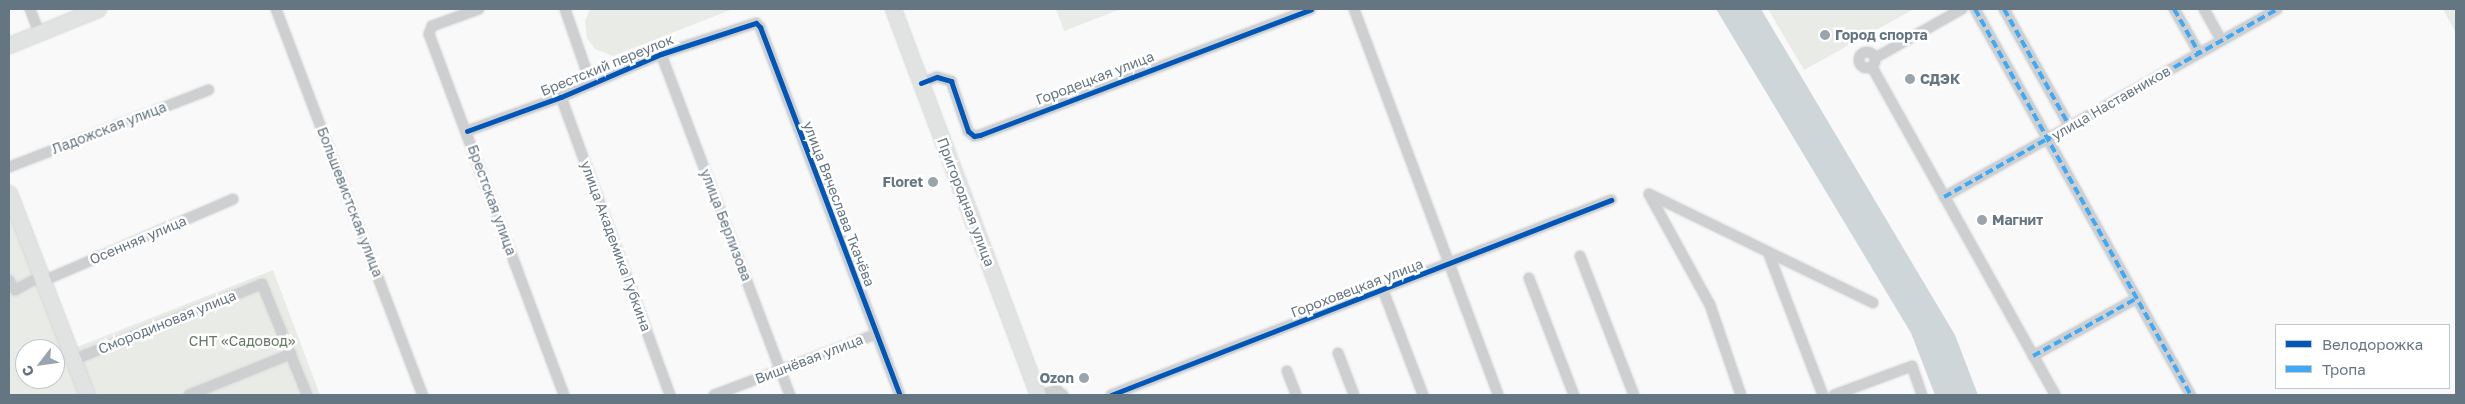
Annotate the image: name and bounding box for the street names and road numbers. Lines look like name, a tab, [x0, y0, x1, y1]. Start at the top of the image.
street label: Брестский переулок	[538, 31, 676, 99]
street label: Городецкая улица	[1034, 48, 1156, 108]
street label: улица Наставников	[2049, 62, 2173, 144]
street label: Ладожская улица	[49, 98, 169, 158]
street label: улица Вячеслава Ткачёва	[800, 119, 878, 289]
street label: Большевистская улица	[314, 125, 386, 279]
street label: Пригородная улица	[934, 135, 998, 269]
street label: Брестская улица	[464, 142, 520, 258]
street label: улица Академика Губкина	[577, 158, 655, 334]
street label: улица Берлизова	[697, 167, 755, 283]
street label: Осенняя улица	[87, 212, 189, 268]
street label: Гороховецкая улица	[1289, 255, 1425, 321]
street label: Смородиновая улица	[96, 287, 238, 357]
street label: Вишнёвая улица	[753, 331, 865, 387]

